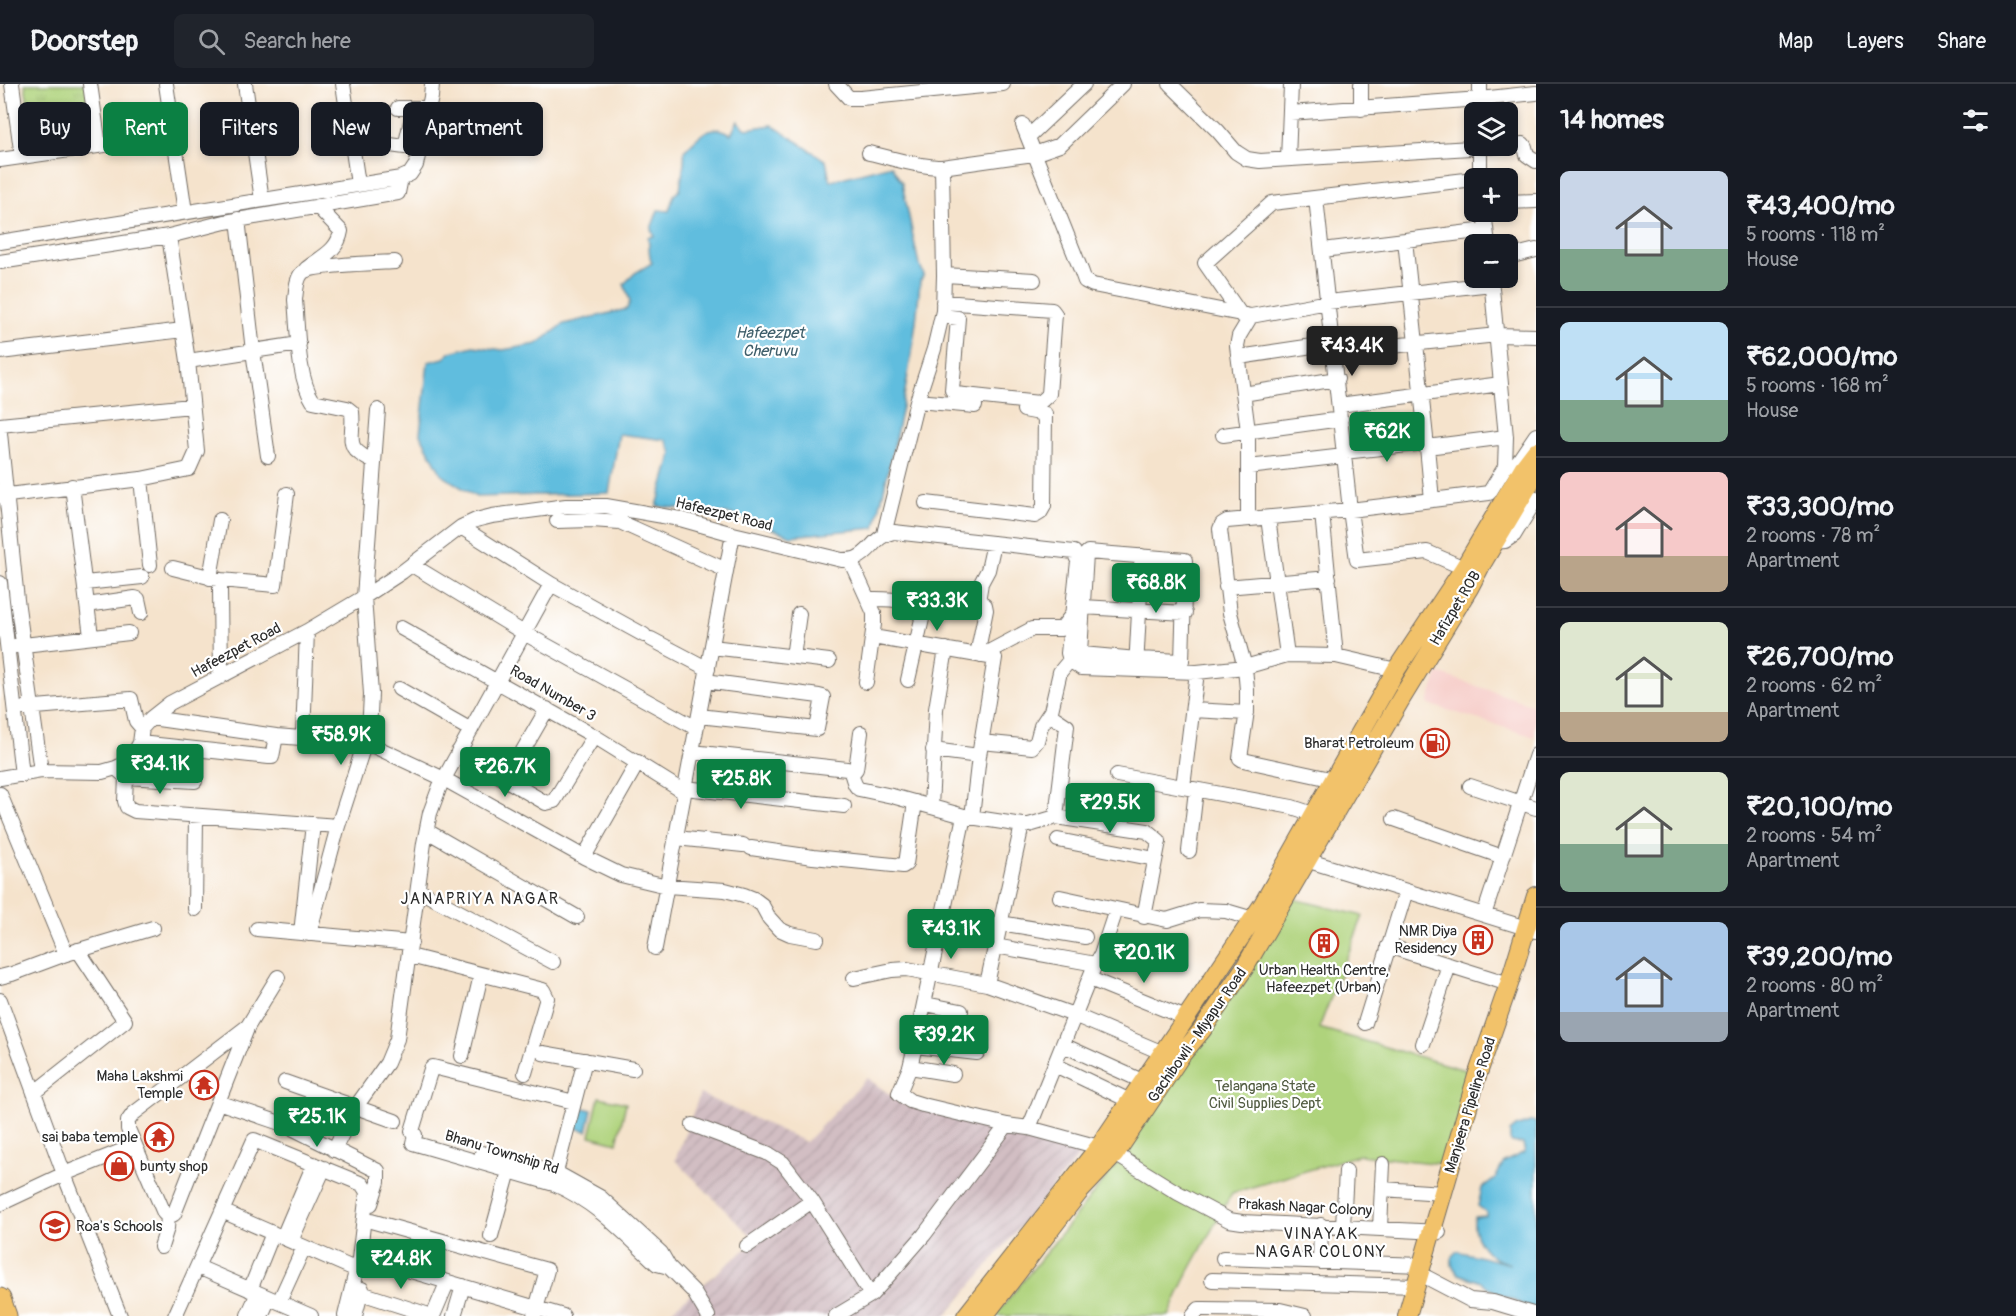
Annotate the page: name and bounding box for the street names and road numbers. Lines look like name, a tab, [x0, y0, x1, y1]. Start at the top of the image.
street label: Hafeezpet Road	[673, 493, 774, 536]
street label: Hafizpet ROB	[1426, 568, 1485, 649]
street label: Hafeezpet Road	[188, 619, 284, 682]
street label: Road Number 3	[506, 661, 599, 726]
street label: Gachibowli - Miyapur Road	[1144, 964, 1251, 1106]
street label: Manjeera Pipeline Road	[1441, 1035, 1500, 1176]
street label: Bhanu Township Rd	[443, 1126, 561, 1179]
street label: Prakash Nagar Colony	[1237, 1195, 1373, 1221]

